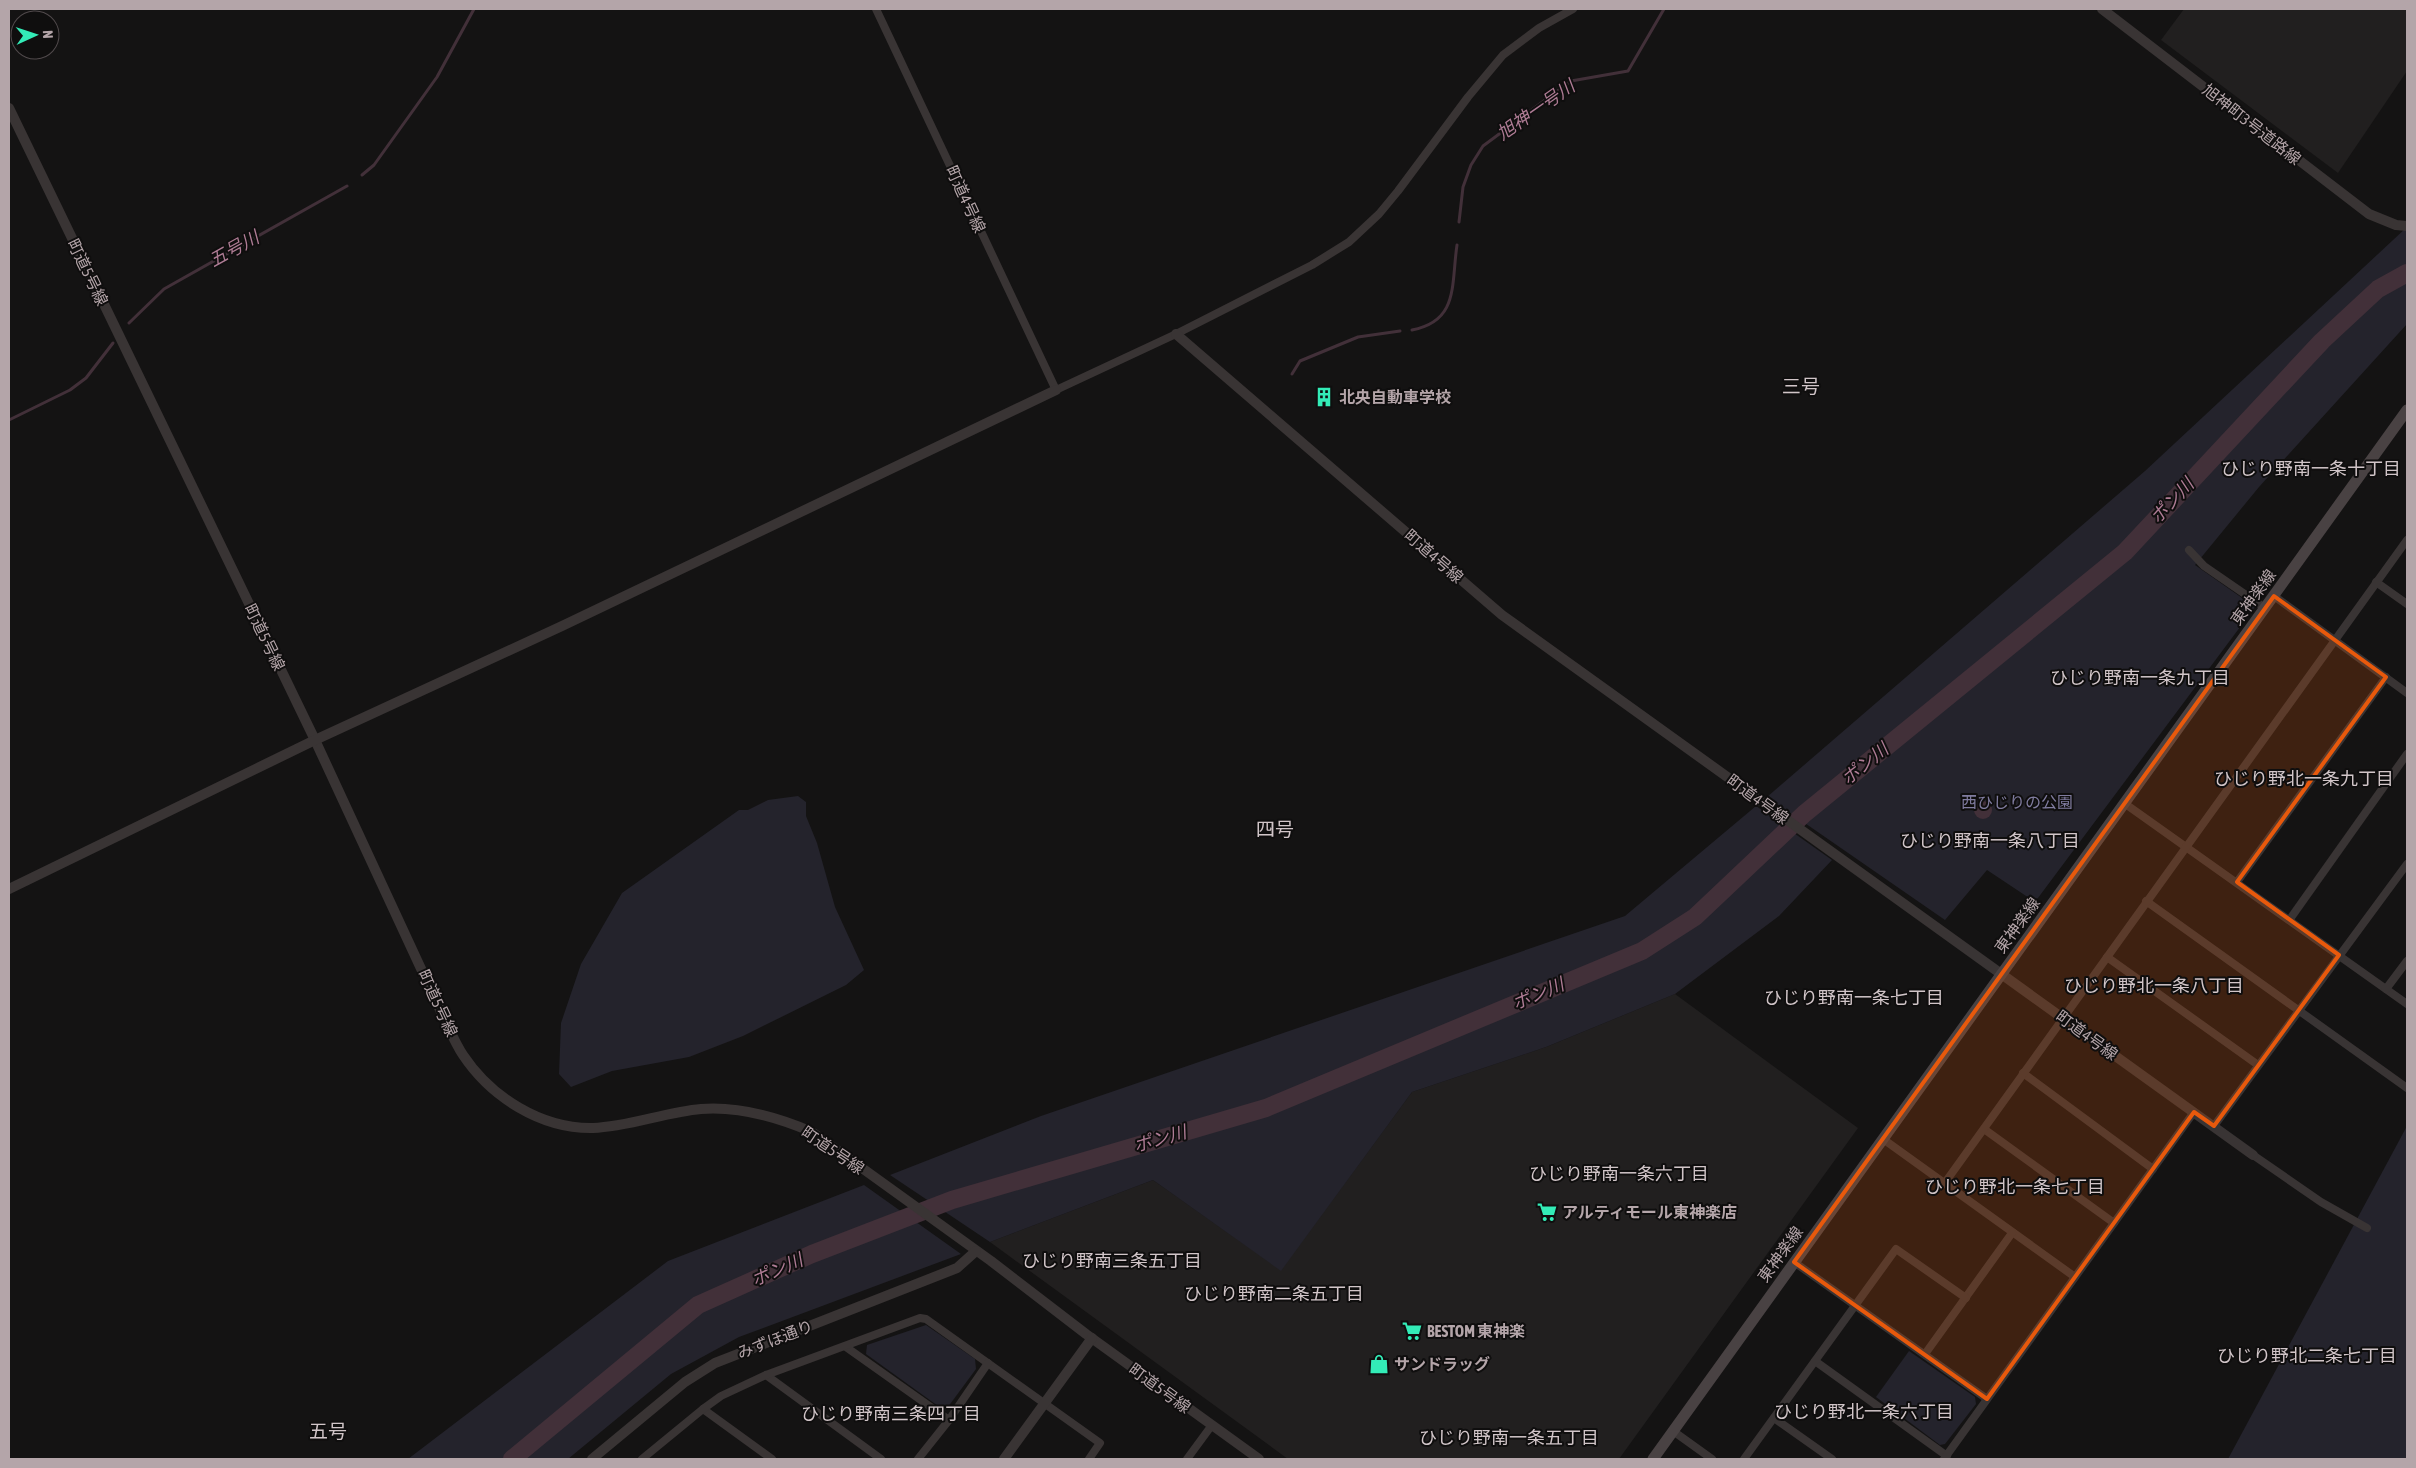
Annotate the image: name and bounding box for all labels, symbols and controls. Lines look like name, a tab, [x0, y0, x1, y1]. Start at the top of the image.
north arrow	[10, 10, 60, 60]
text: N	[40, 30, 56, 39]
water label: 旭神一号川	[1493, 74, 1580, 144]
street label: 旭神町3号道路線	[2199, 80, 2305, 168]
street label: 町道4号線	[943, 163, 989, 235]
water label: 五号川	[205, 225, 264, 271]
street label: 町道5号線	[64, 236, 112, 308]
district label: 三号	[1782, 375, 1820, 397]
building icon: 北央自動車学校	[1313, 386, 1335, 408]
place label: 北央自動車学校	[1339, 388, 1451, 406]
district label: ひじり野南一条十丁目	[2221, 458, 2401, 479]
water label: ポン川	[2146, 472, 2199, 528]
street label: 町道4号線	[1401, 526, 1467, 586]
street label: 東神楽線	[2227, 566, 2279, 628]
street label: 町道5号線	[241, 601, 289, 673]
district label: ひじり野南一条九丁目	[2050, 667, 2230, 688]
water label: ポン川	[1837, 737, 1894, 789]
district label: ひじり野北一条九丁目	[2214, 768, 2394, 789]
street label: 町道4号線	[1724, 771, 1792, 827]
park label: 西ひじりの公園	[1961, 793, 2073, 811]
district label: 四号	[1256, 818, 1294, 840]
district label: ひじり野南一条八丁目	[1900, 830, 2080, 851]
street label: 東神楽線	[1991, 894, 2043, 956]
street label: 町道5号線	[415, 967, 461, 1039]
water label: ポン川	[1509, 973, 1569, 1014]
district label: ひじり野北一条八丁目	[2064, 975, 2244, 996]
district label: ひじり野南一条七丁目	[1764, 987, 1944, 1008]
street label: 町道4号線	[2053, 1007, 2121, 1063]
water label: ポン川	[1131, 1120, 1191, 1156]
street label: 町道5号線	[798, 1123, 868, 1177]
district label: ひじり野南一条六丁目	[1529, 1163, 1709, 1184]
district label: ひじり野北一条七丁目	[1925, 1176, 2105, 1197]
supermarket icon: アルティモール東神楽店	[1536, 1201, 1558, 1223]
place label: アルティモール東神楽店	[1562, 1203, 1737, 1221]
street label: 東神楽線	[1754, 1223, 1806, 1285]
water label: ポン川	[748, 1248, 808, 1290]
district label: ひじり野南三条五丁目	[1022, 1250, 1202, 1271]
district label: ひじり野南二条五丁目	[1184, 1283, 1364, 1304]
street label: みずほ通り	[734, 1316, 816, 1362]
supermarket icon: BESTOM 東神楽	[1401, 1320, 1423, 1342]
place label: BESTOM 東神楽	[1427, 1322, 1525, 1340]
district label: ひじり野北二条七丁目	[2217, 1345, 2397, 1366]
shop icon: サンドラッグ	[1368, 1353, 1390, 1375]
place label: サンドラッグ	[1394, 1355, 1490, 1373]
street label: 町道5号線	[1126, 1360, 1194, 1416]
district label: ひじり野北一条六丁目	[1774, 1401, 1954, 1422]
district label: ひじり野南三条四丁目	[801, 1403, 981, 1424]
district label: 五号	[309, 1420, 347, 1442]
district label: ひじり野南一条五丁目	[1419, 1427, 1599, 1448]

